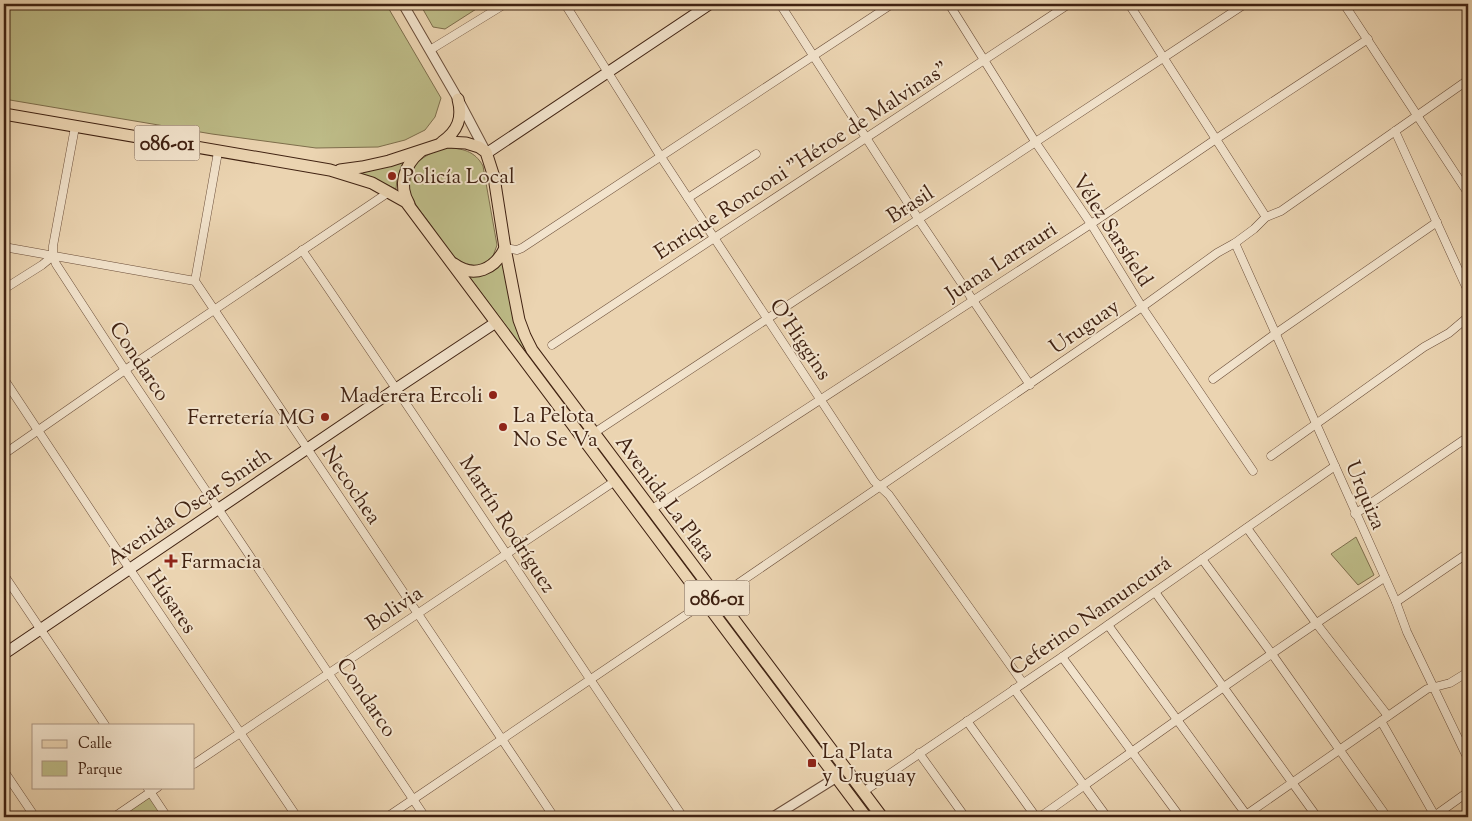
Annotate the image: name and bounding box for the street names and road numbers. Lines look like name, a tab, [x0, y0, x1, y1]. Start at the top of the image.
street label: Enrique Ronconi "Héroe de Malvinas"	[649, 55, 955, 268]
road number: 086-01	[134, 126, 200, 160]
street label: Vélez Sarsfield	[1064, 169, 1159, 293]
street label: Brasil	[882, 179, 941, 232]
street label: Juana Larrauri	[940, 215, 1064, 311]
street label: Uruguay	[1044, 292, 1127, 363]
street label: O'Higgins	[761, 293, 838, 387]
street label: Condarco	[101, 316, 176, 408]
street label: Avenida La Plata	[607, 430, 722, 569]
street label: Avenida Oscar Smith	[102, 441, 279, 574]
street label: Necochea	[313, 441, 388, 531]
street label: Martín Rodríguez	[451, 451, 562, 600]
street label: Urquiza	[1336, 457, 1392, 535]
street label: Ceferino Namuncurá	[1004, 549, 1179, 684]
street label: Húsares	[138, 564, 203, 640]
street label: Bolivia	[361, 579, 430, 640]
road number: 086-01	[684, 580, 750, 616]
street label: Condarco	[328, 652, 403, 744]

